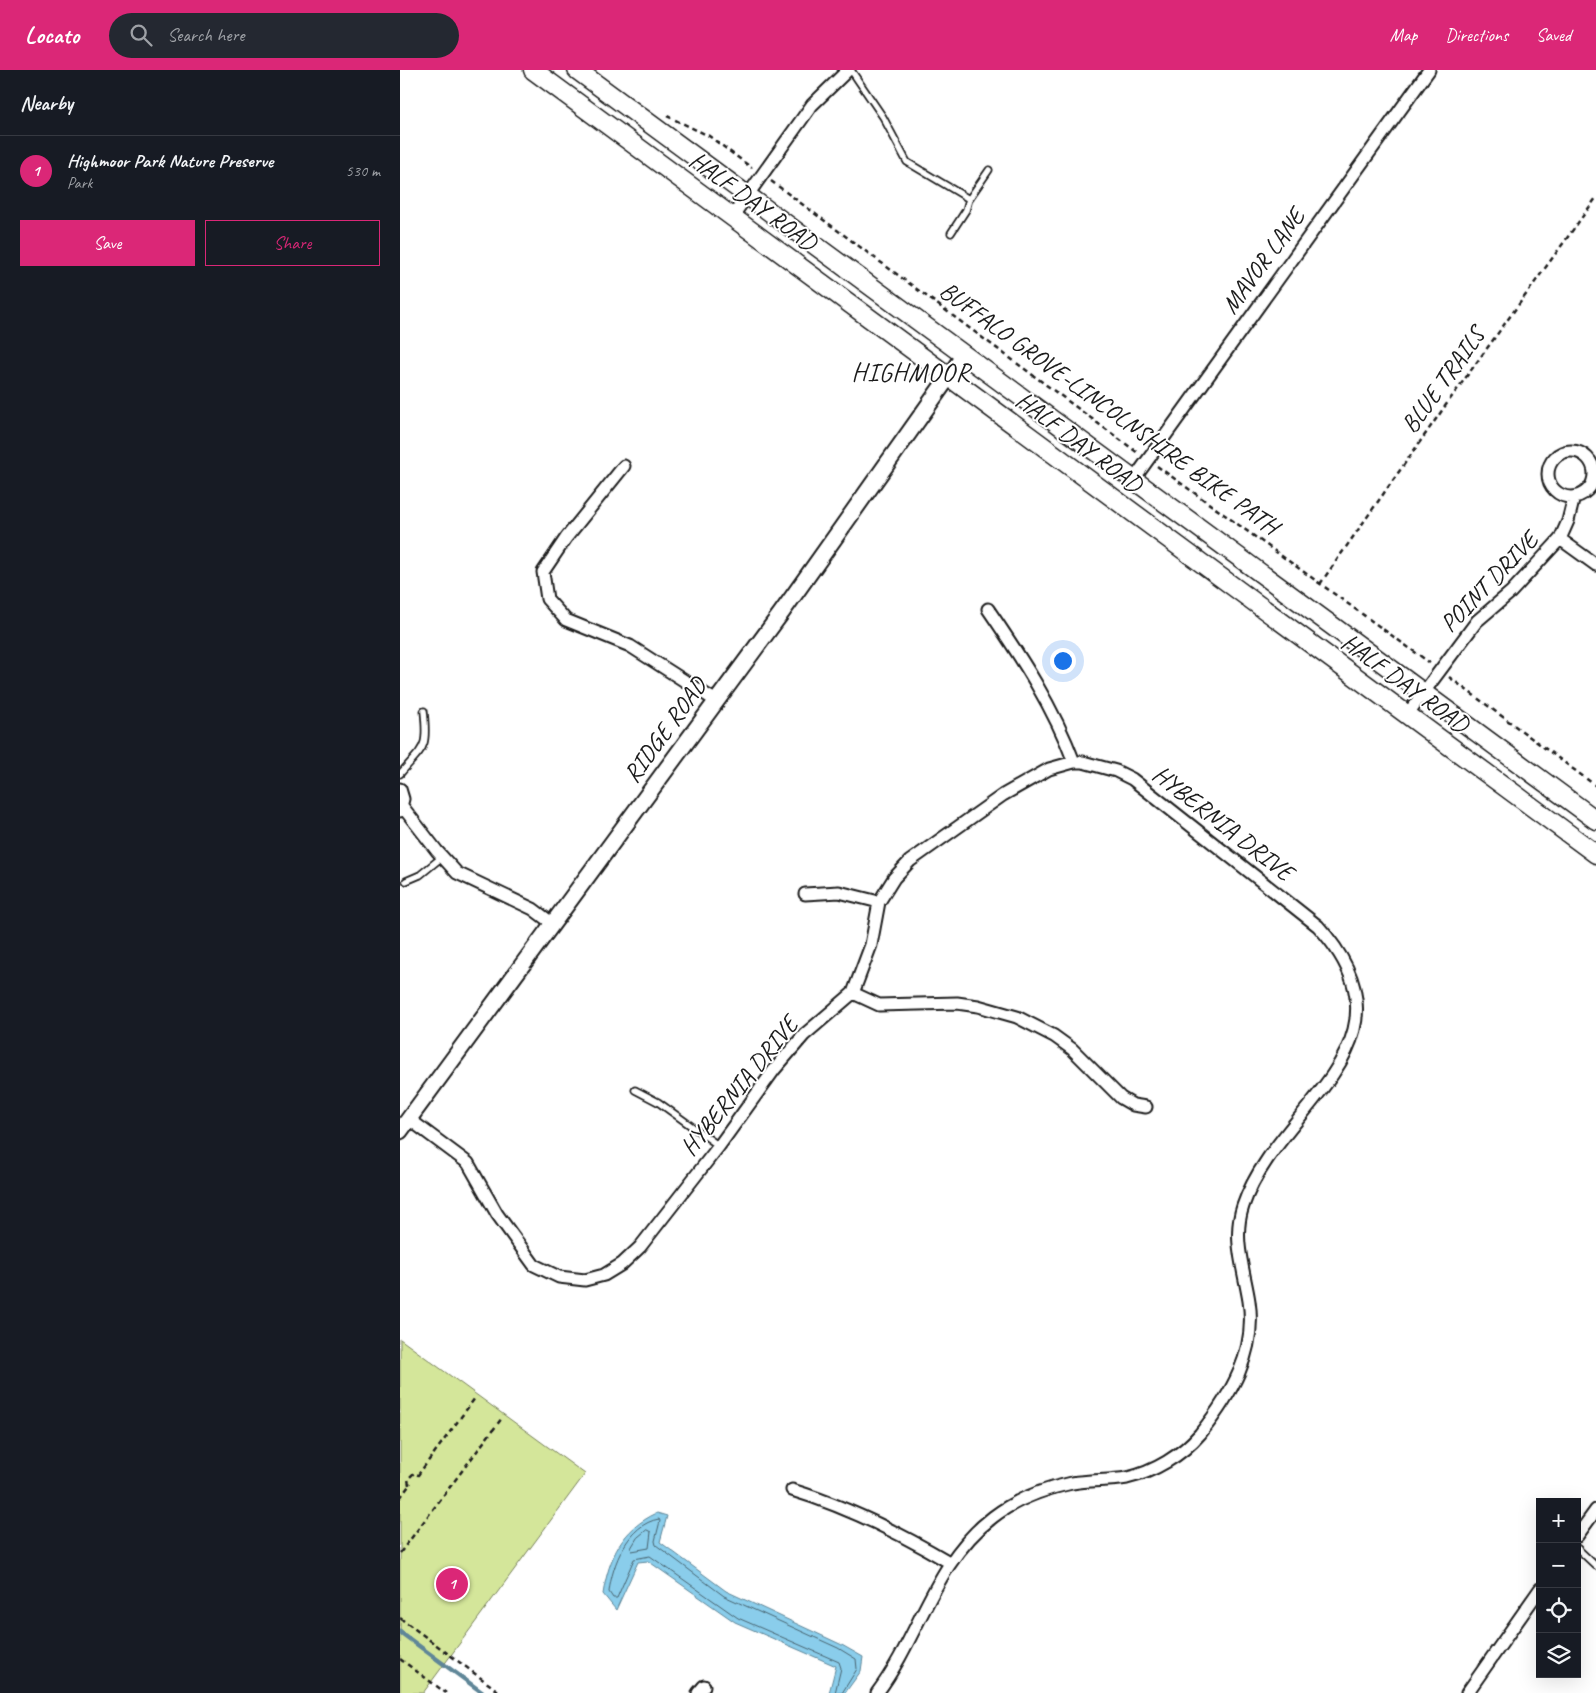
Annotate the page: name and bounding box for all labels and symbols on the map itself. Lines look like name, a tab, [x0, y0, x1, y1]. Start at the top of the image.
street label: HALF DAY ROAD	[683, 144, 825, 260]
street label: MAVOR LANE	[1214, 200, 1314, 320]
street label: BUFFALO GROVE-LINCOLNSHIRE BIKE PATH	[933, 274, 1288, 544]
street label: BLUE TRAILS	[1394, 318, 1494, 439]
district label: HIGHMOOR	[852, 356, 972, 389]
street label: HALF DAY ROAD	[1009, 384, 1151, 501]
street label: POINT DRIVE	[1433, 523, 1547, 639]
street label: HALF DAY ROAD	[1335, 626, 1477, 742]
your location	[1050, 648, 1076, 674]
street label: RIDGE ROAD	[616, 670, 715, 789]
street label: HYBERNIA DRIVE	[1146, 758, 1303, 890]
street label: HYBERNIA DRIVE	[673, 1007, 807, 1162]
pin: 1	[436, 1565, 468, 1603]

